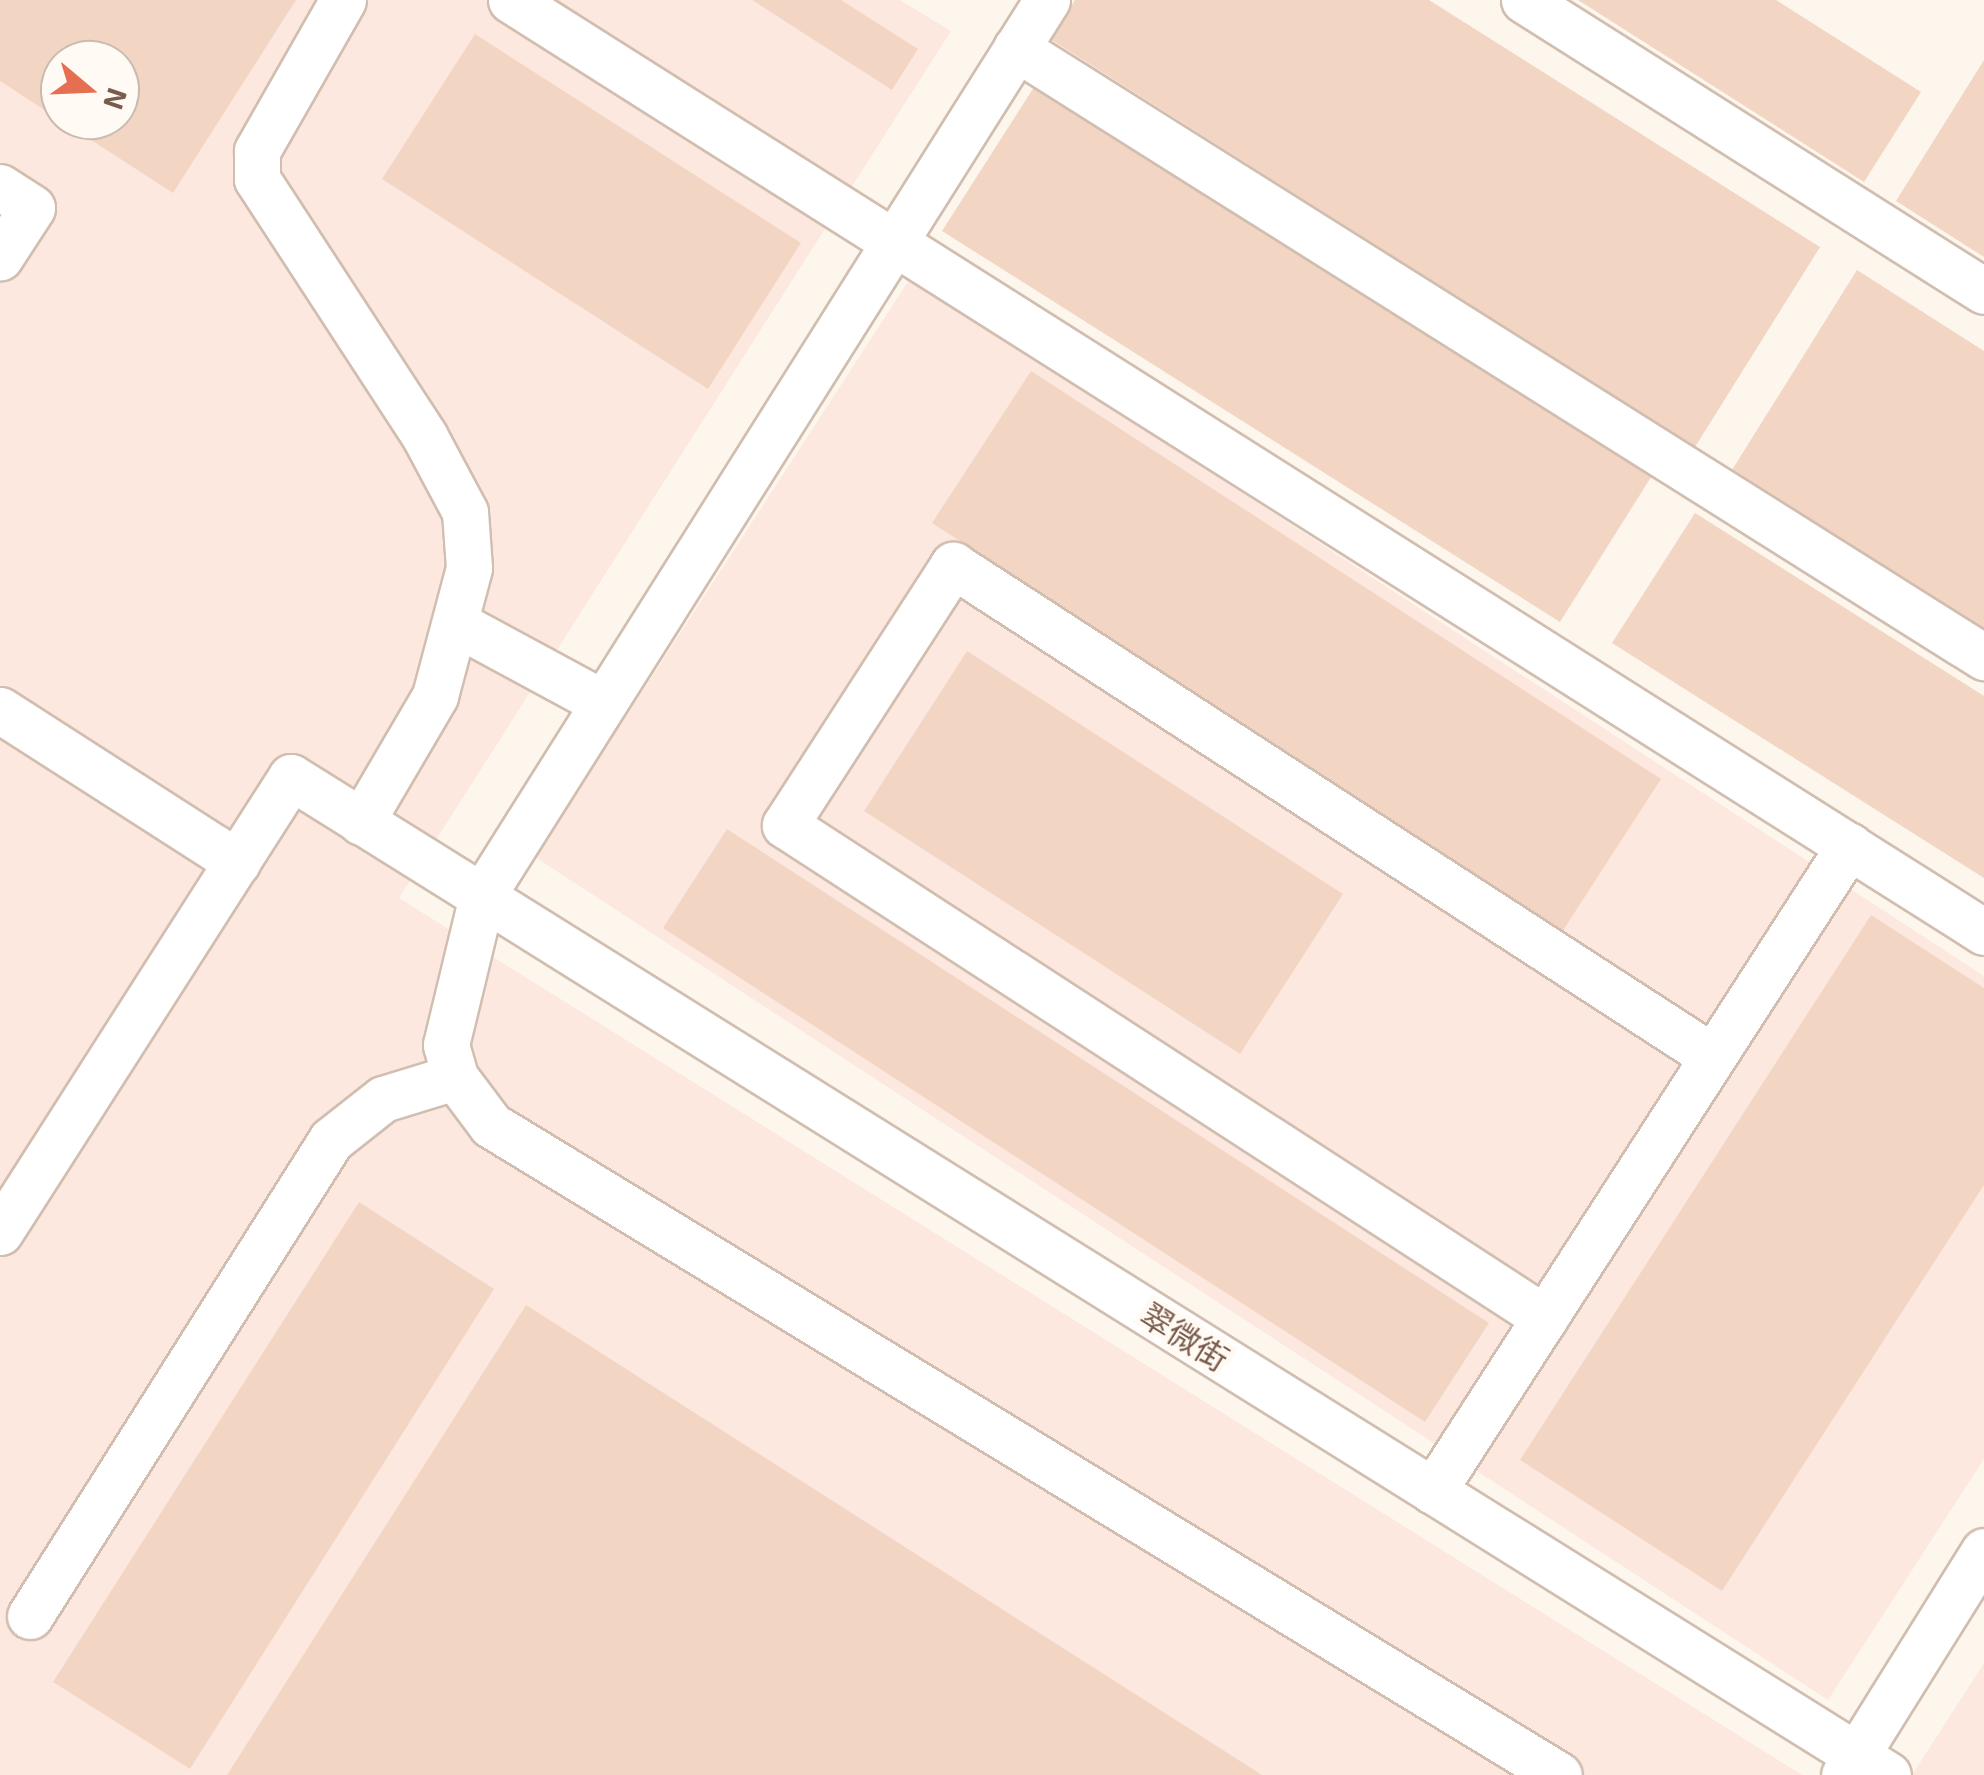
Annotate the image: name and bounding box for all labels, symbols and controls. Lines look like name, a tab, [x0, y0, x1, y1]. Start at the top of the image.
north arrow	[40, 40, 140, 140]
text: N	[97, 84, 136, 114]
street label: 翠微街	[1134, 1294, 1236, 1378]

